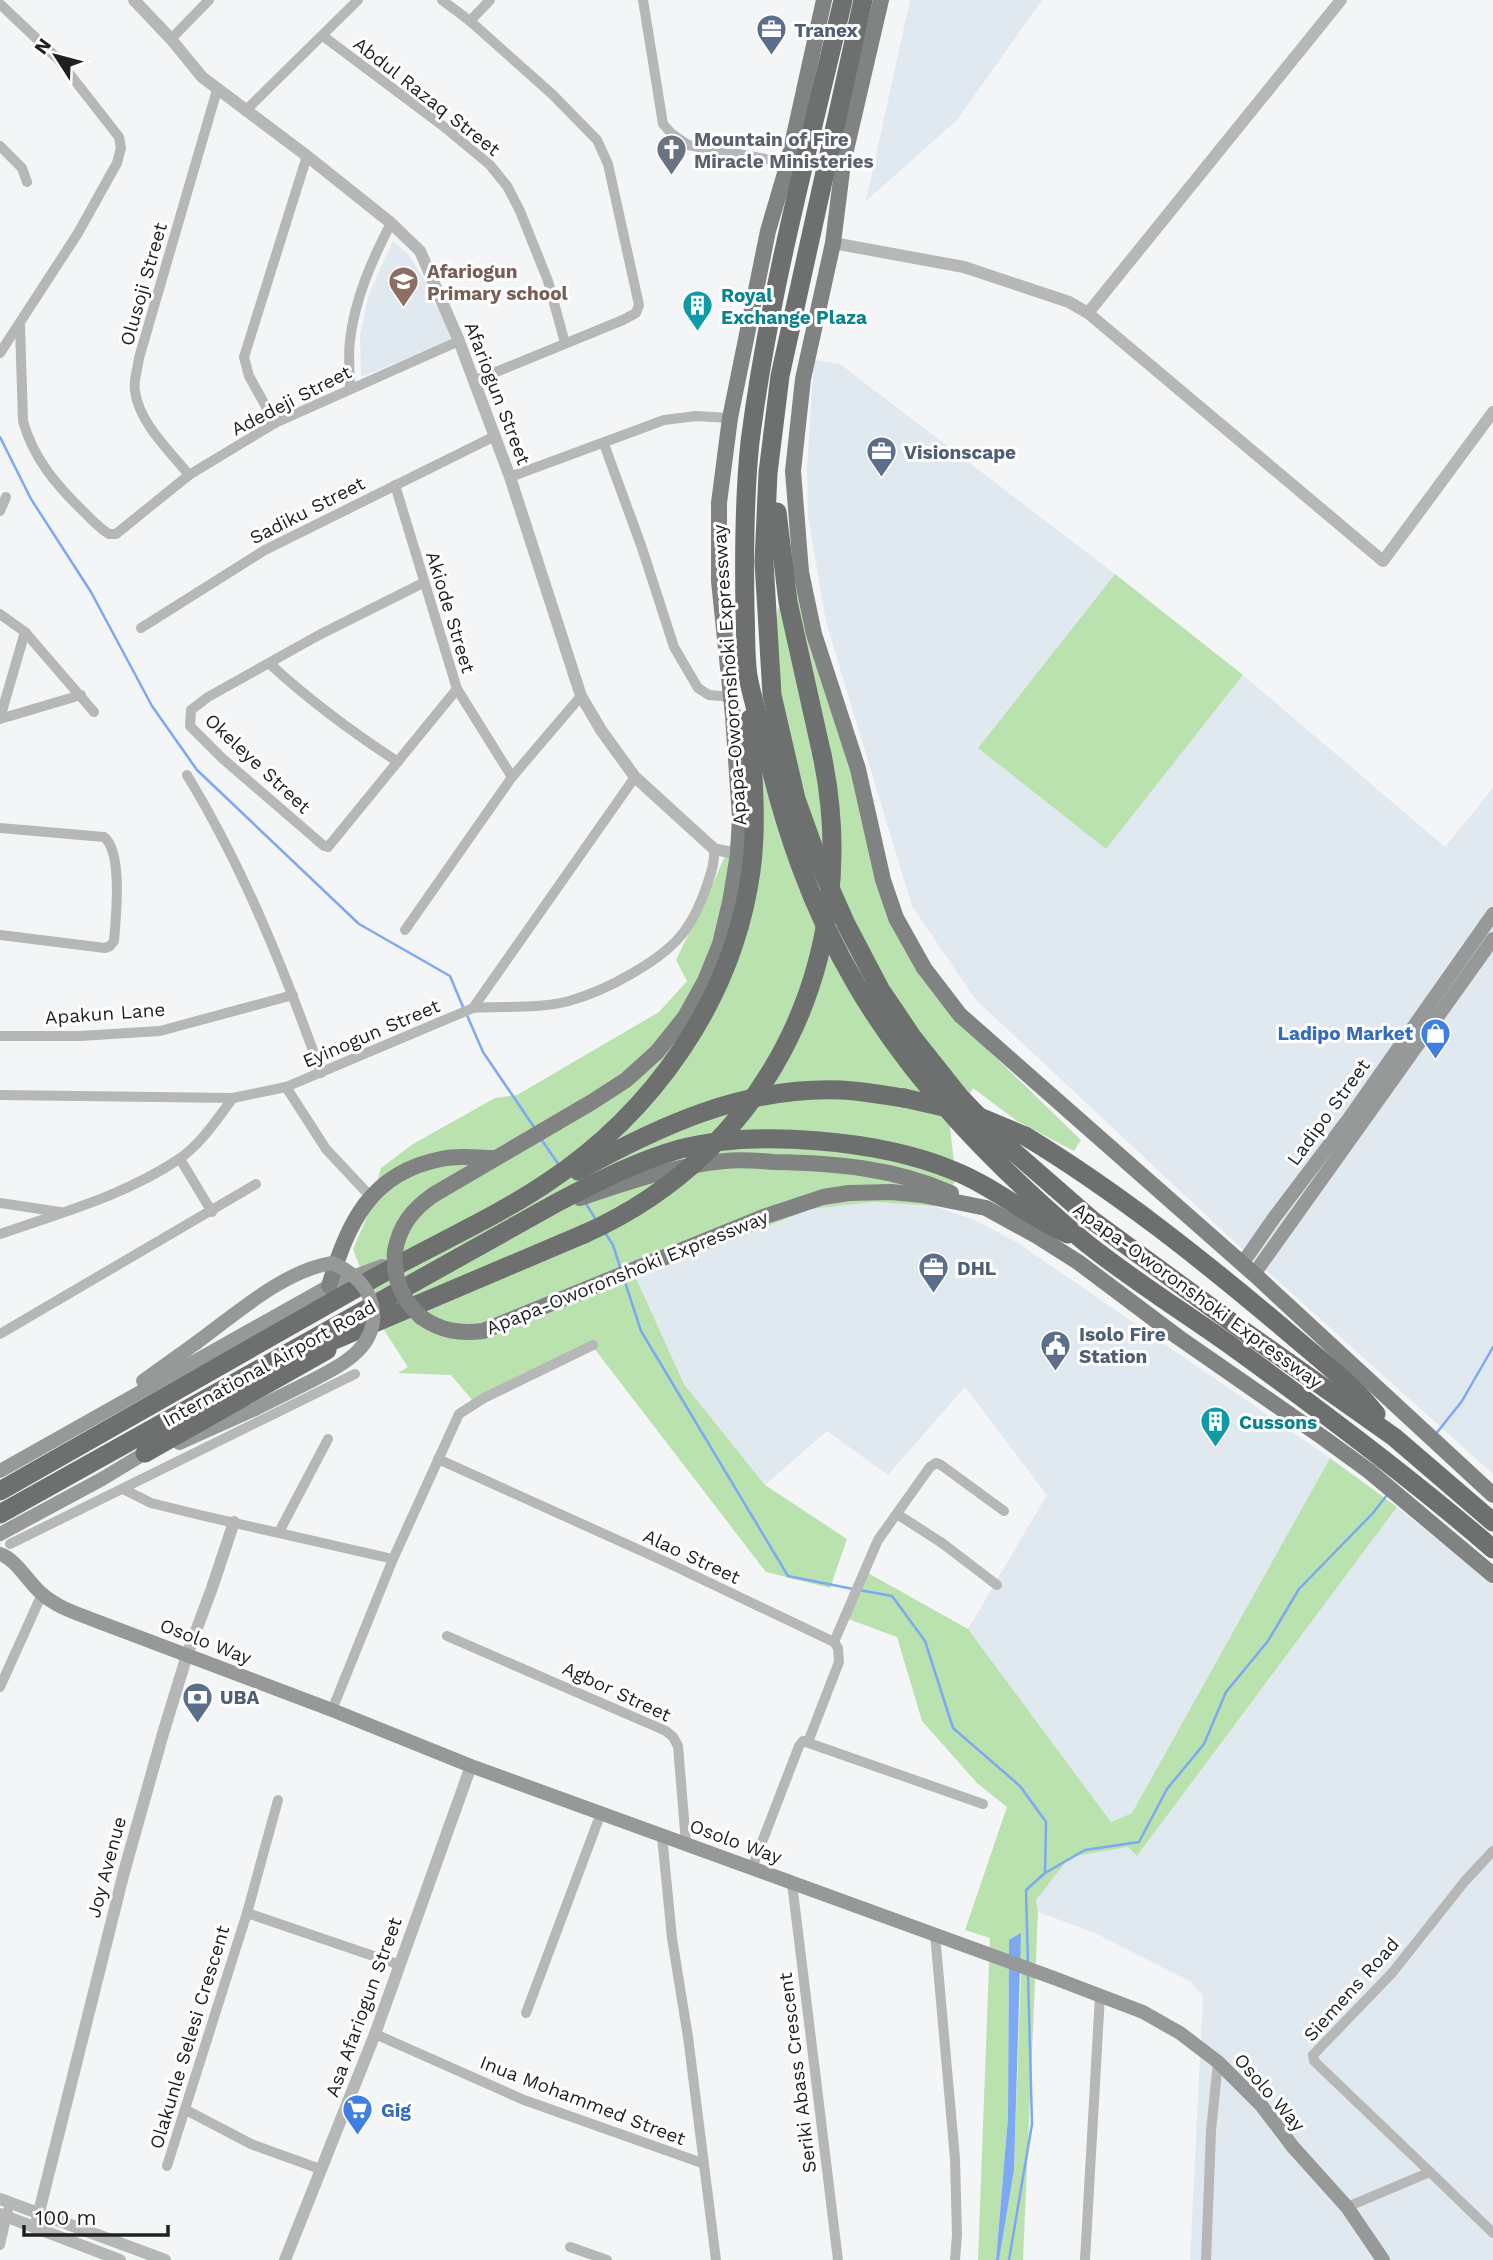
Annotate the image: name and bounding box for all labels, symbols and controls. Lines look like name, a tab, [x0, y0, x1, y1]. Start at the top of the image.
office icon: Tranex	[754, 13, 788, 57]
place label: Tranex	[794, 19, 859, 42]
north arrow	[21, 21, 91, 91]
street label: Abdul Razaq Street	[349, 32, 505, 161]
text: N	[29, 34, 56, 59]
place label: Mountain of Fire Miracle Ministeries	[694, 128, 874, 173]
church icon: Mountain of Fire Miracle Ministeries	[654, 133, 688, 177]
street label: Olusoji Street	[115, 220, 172, 348]
place label: Afariogun Primary school	[427, 260, 569, 305]
school or university icon: Afariogun Primary school	[387, 265, 421, 309]
place label: Royal Exchange Plaza	[721, 284, 867, 329]
building icon: Royal Exchange Plaza	[681, 289, 715, 333]
street label: Afariogun Street	[460, 318, 535, 468]
street label: Adedeji Street	[227, 360, 355, 441]
office icon: Visionscape	[864, 435, 898, 479]
place label: Visionscape	[904, 441, 1016, 464]
street label: Sadiku Street	[246, 472, 369, 549]
street label: Apapa-Oworonshoki Expressway	[707, 523, 752, 826]
street label: Akiode Street	[421, 548, 480, 676]
street label: Okeleye Street	[200, 708, 315, 818]
street label: Eyinogun Street	[299, 994, 443, 1073]
street label: Apakun Lane	[44, 998, 166, 1029]
shop icon: Ladipo Market	[1419, 1016, 1453, 1060]
place label: Ladipo Market	[1278, 1022, 1414, 1045]
street label: Ladipo Street	[1282, 1055, 1375, 1170]
street label: Apapa-Oworonshoki Expressway	[1069, 1197, 1327, 1394]
street label: Apapa-Oworonshoki Expressway	[483, 1205, 772, 1340]
office icon: DHL	[917, 1251, 951, 1295]
place label: DHL	[957, 1257, 996, 1280]
street label: International Airport Road	[159, 1295, 380, 1432]
place label: Isolo Fire Station	[1079, 1323, 1166, 1368]
public building icon: Isolo Fire Station	[1039, 1328, 1073, 1372]
building icon: Cussons	[1199, 1405, 1233, 1449]
place label: Cussons	[1239, 1411, 1317, 1434]
street label: Alao Street	[640, 1524, 744, 1589]
street label: Osolo Way	[157, 1613, 255, 1670]
street label: Agbor Street	[559, 1656, 675, 1727]
bank icon: UBA	[180, 1680, 214, 1724]
place label: UBA	[220, 1686, 259, 1709]
street label: Joy Avenue	[82, 1814, 131, 1920]
street label: Osolo Way	[687, 1814, 785, 1869]
street label: Asa Afariogun Street	[320, 1914, 407, 2100]
street label: Olakunle Selesi Crescent	[145, 1923, 234, 2152]
street label: Siemens Road	[1299, 1933, 1404, 2046]
street label: Seriki Abass Crescent	[774, 1971, 821, 2175]
street label: Osolo Way	[1229, 2048, 1310, 2136]
street label: Inua Mohammed Street	[477, 2051, 689, 2150]
supermarket icon: Gig	[341, 2093, 375, 2137]
place label: Gig	[381, 2099, 411, 2122]
scale bar	[24, 2194, 168, 2238]
text: 100 m	[35, 2205, 97, 2230]

